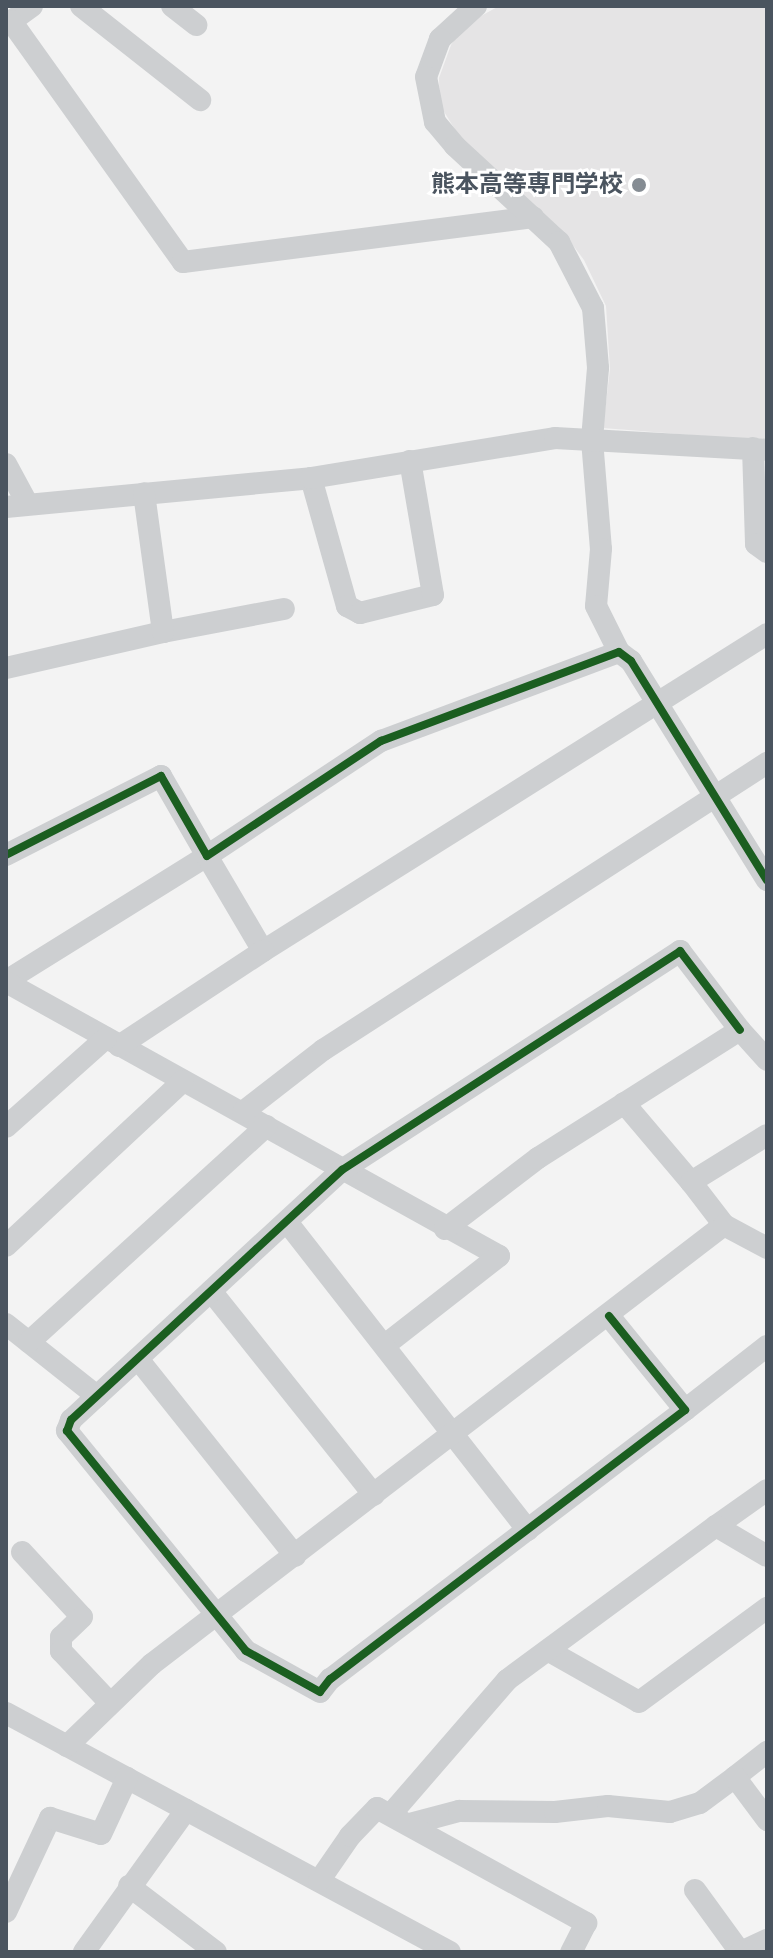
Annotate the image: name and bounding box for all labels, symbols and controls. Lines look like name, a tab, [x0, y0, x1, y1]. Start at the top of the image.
place label: 熊本高等専門学校	[431, 171, 623, 199]
marker: 熊本高等専門学校	[630, 176, 648, 194]

